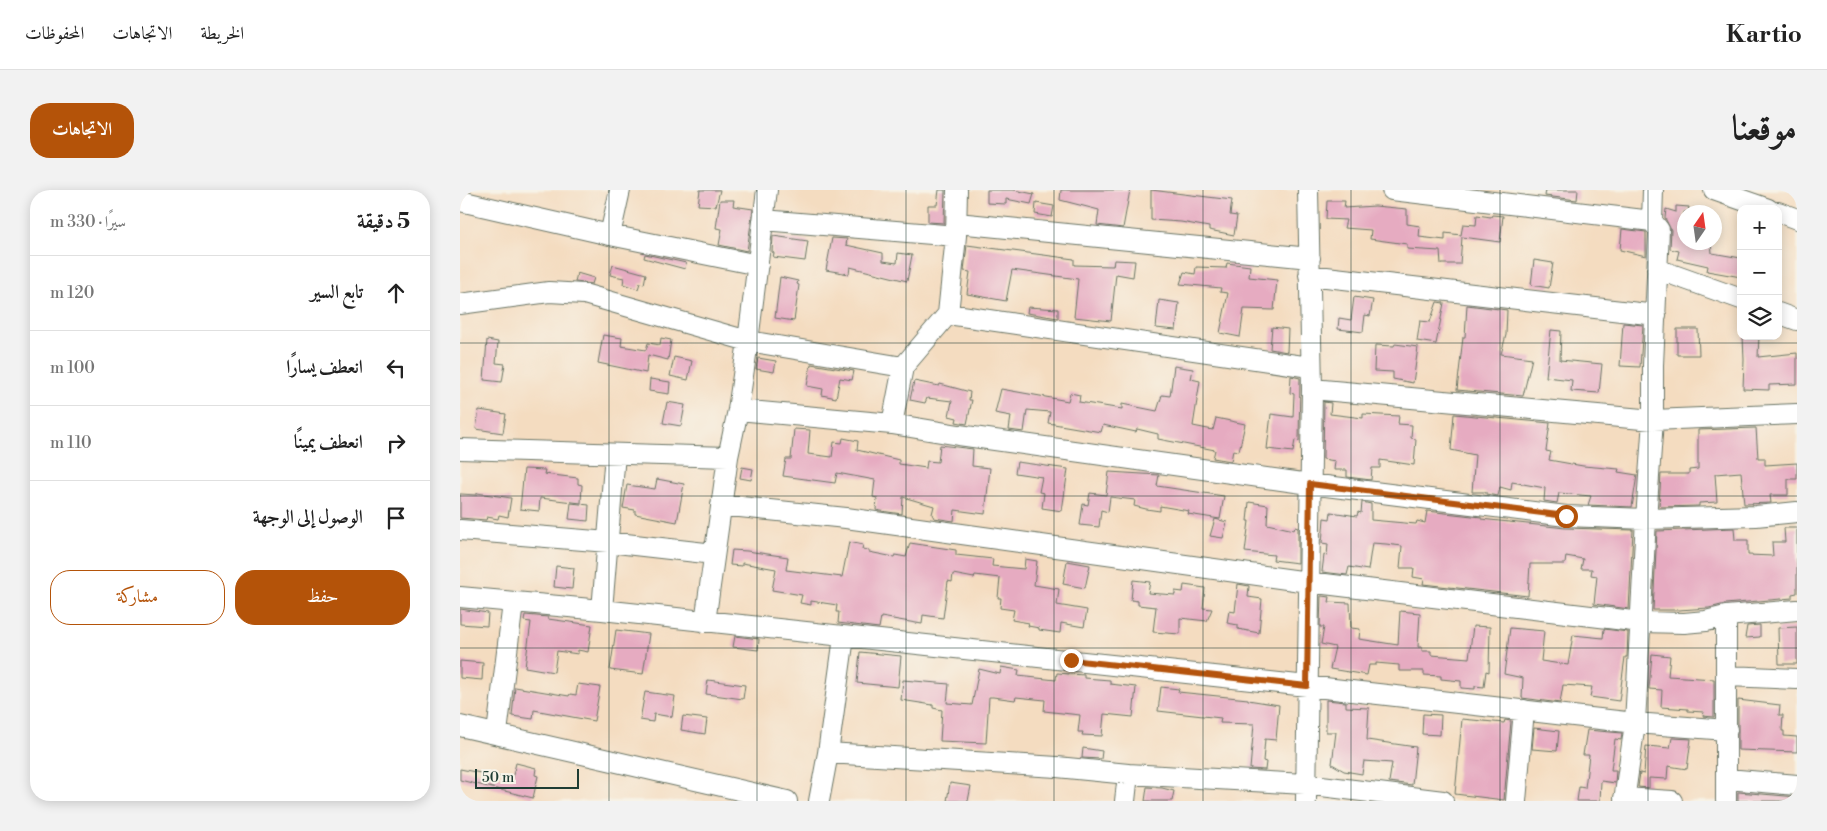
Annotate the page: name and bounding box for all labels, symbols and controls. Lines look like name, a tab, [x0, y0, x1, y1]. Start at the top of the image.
text: Kartio	[1726, 20, 1802, 50]
text: المحفوظات	[25, 22, 84, 45]
text: الاتجاهات	[112, 22, 172, 45]
text: الخريطة	[200, 22, 244, 45]
button: الاتجاهات	[30, 103, 134, 158]
text: موقعنا	[1732, 107, 1797, 150]
north arrow	[1677, 205, 1722, 250]
map controls	[1737, 205, 1782, 340]
button: +	[1737, 205, 1782, 250]
text: 5 دقيقة	[357, 209, 410, 235]
text: سيرًا · 330 m	[50, 212, 126, 232]
button: −	[1737, 250, 1782, 295]
icon: ahead	[382, 279, 410, 307]
text: تابع السير	[310, 280, 363, 304]
text: 120 m	[50, 283, 94, 303]
button: layers	[1737, 295, 1782, 340]
icon: left	[382, 354, 410, 382]
text: انعطف يسارًا	[286, 355, 363, 379]
text: 100 m	[50, 358, 95, 378]
icon: right	[382, 429, 410, 457]
text: انعطف يمينًا	[294, 430, 363, 454]
text: 110 m	[50, 433, 92, 453]
icon: arrive	[382, 504, 410, 532]
text: الوصول إلى الوجهة	[253, 505, 363, 529]
route start	[1555, 505, 1578, 528]
button: مشاركة	[50, 570, 225, 625]
button: حفظ	[235, 570, 410, 625]
route end	[1060, 649, 1083, 672]
scale bar	[475, 766, 579, 789]
text: 50 m	[482, 769, 514, 787]

